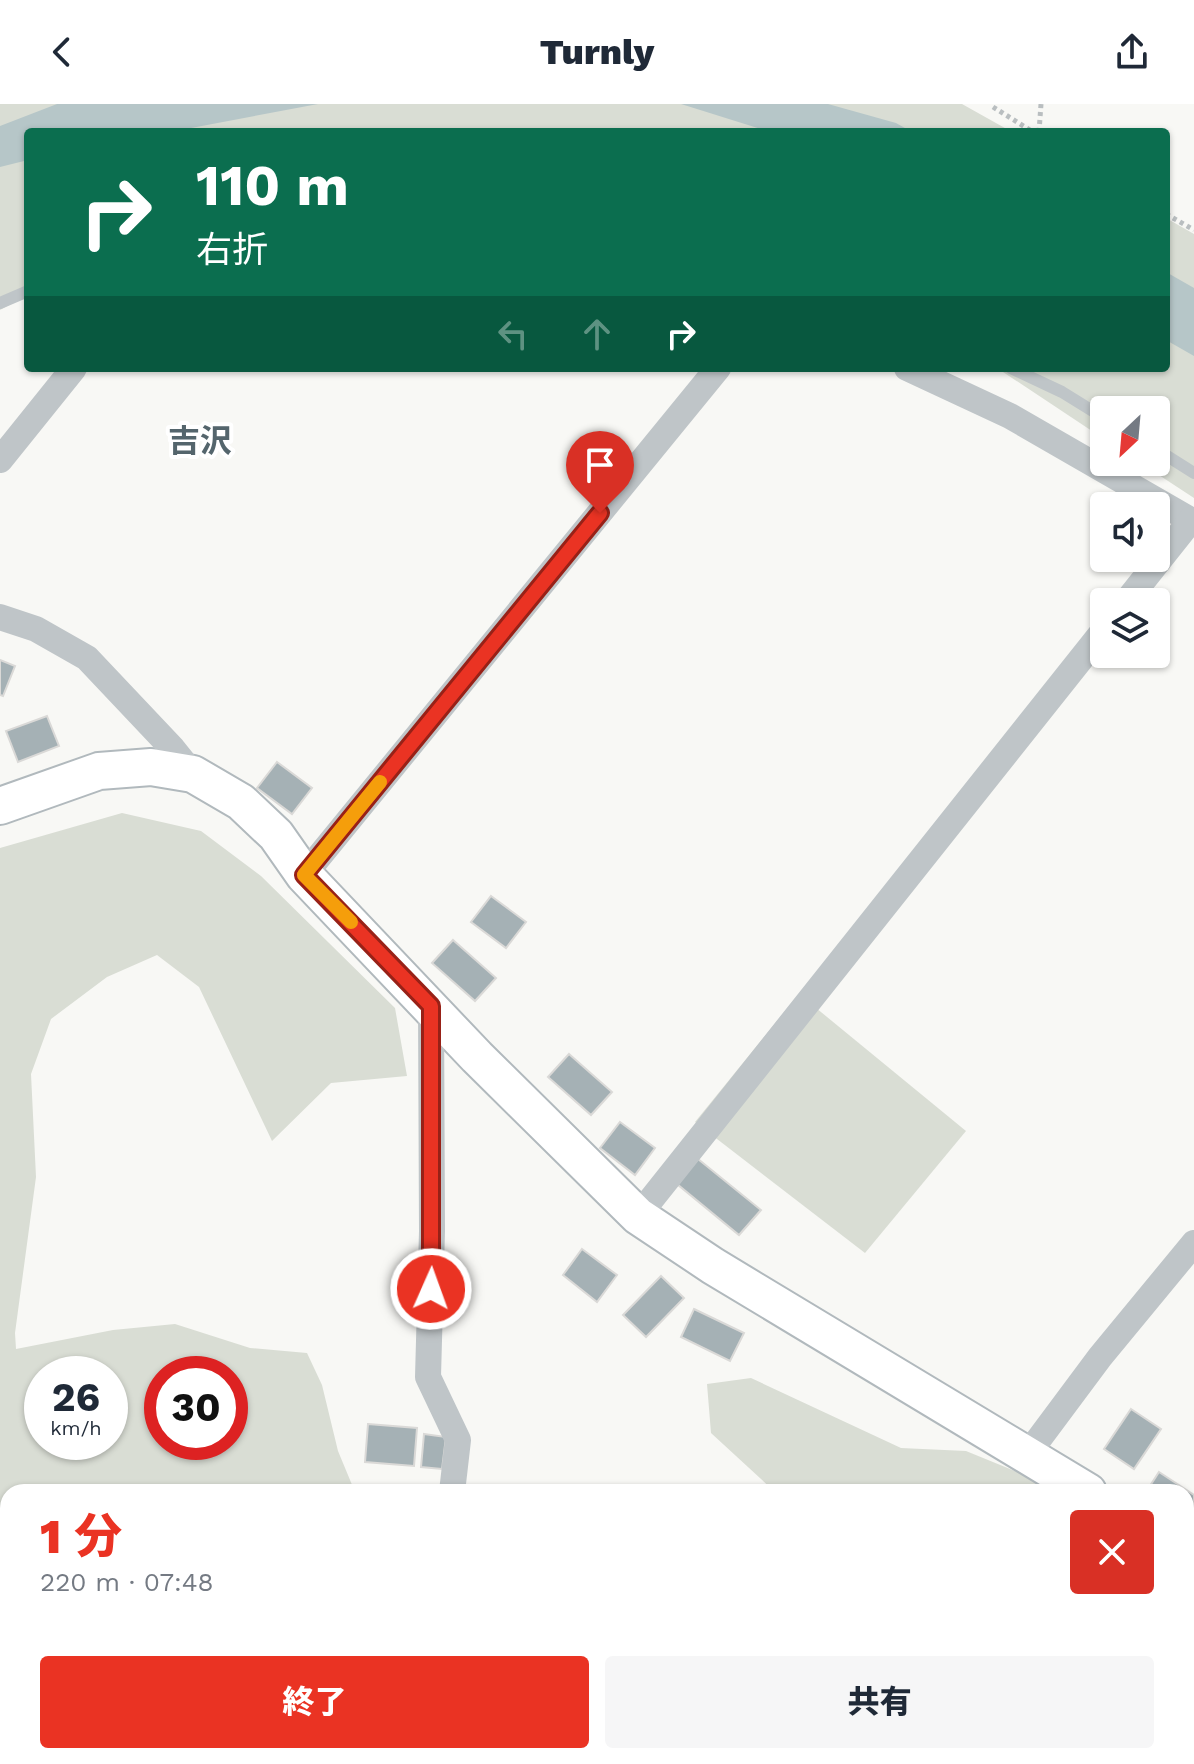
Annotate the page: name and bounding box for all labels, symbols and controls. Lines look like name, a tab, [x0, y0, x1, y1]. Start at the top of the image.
icon: back	[40, 30, 84, 74]
icon: share	[1110, 30, 1154, 74]
text: Turnly	[540, 31, 654, 73]
text: 110 m	[196, 153, 349, 219]
icon: right	[64, 160, 168, 264]
text: 右折	[196, 229, 268, 271]
icon: left	[491, 312, 535, 356]
icon: ahead	[575, 312, 619, 356]
icon: right	[659, 312, 703, 356]
north arrow	[1090, 396, 1170, 476]
map controls	[1090, 396, 1170, 668]
district label: 吉沢	[168, 422, 232, 460]
pin	[566, 431, 634, 513]
icon: arrive	[578, 443, 622, 487]
button: sound	[1090, 492, 1170, 572]
button: layers	[1090, 588, 1170, 668]
position arrow	[389, 1247, 473, 1331]
speed limit sign: 30	[144, 1356, 248, 1460]
text: 26	[52, 1374, 100, 1421]
text: km/h	[50, 1416, 102, 1440]
text: 1 分	[40, 1508, 122, 1565]
button: close	[1070, 1510, 1154, 1594]
text: 220 m · 07:48	[40, 1567, 214, 1597]
button: 終了	[40, 1656, 589, 1748]
button: 共有	[605, 1656, 1154, 1748]

